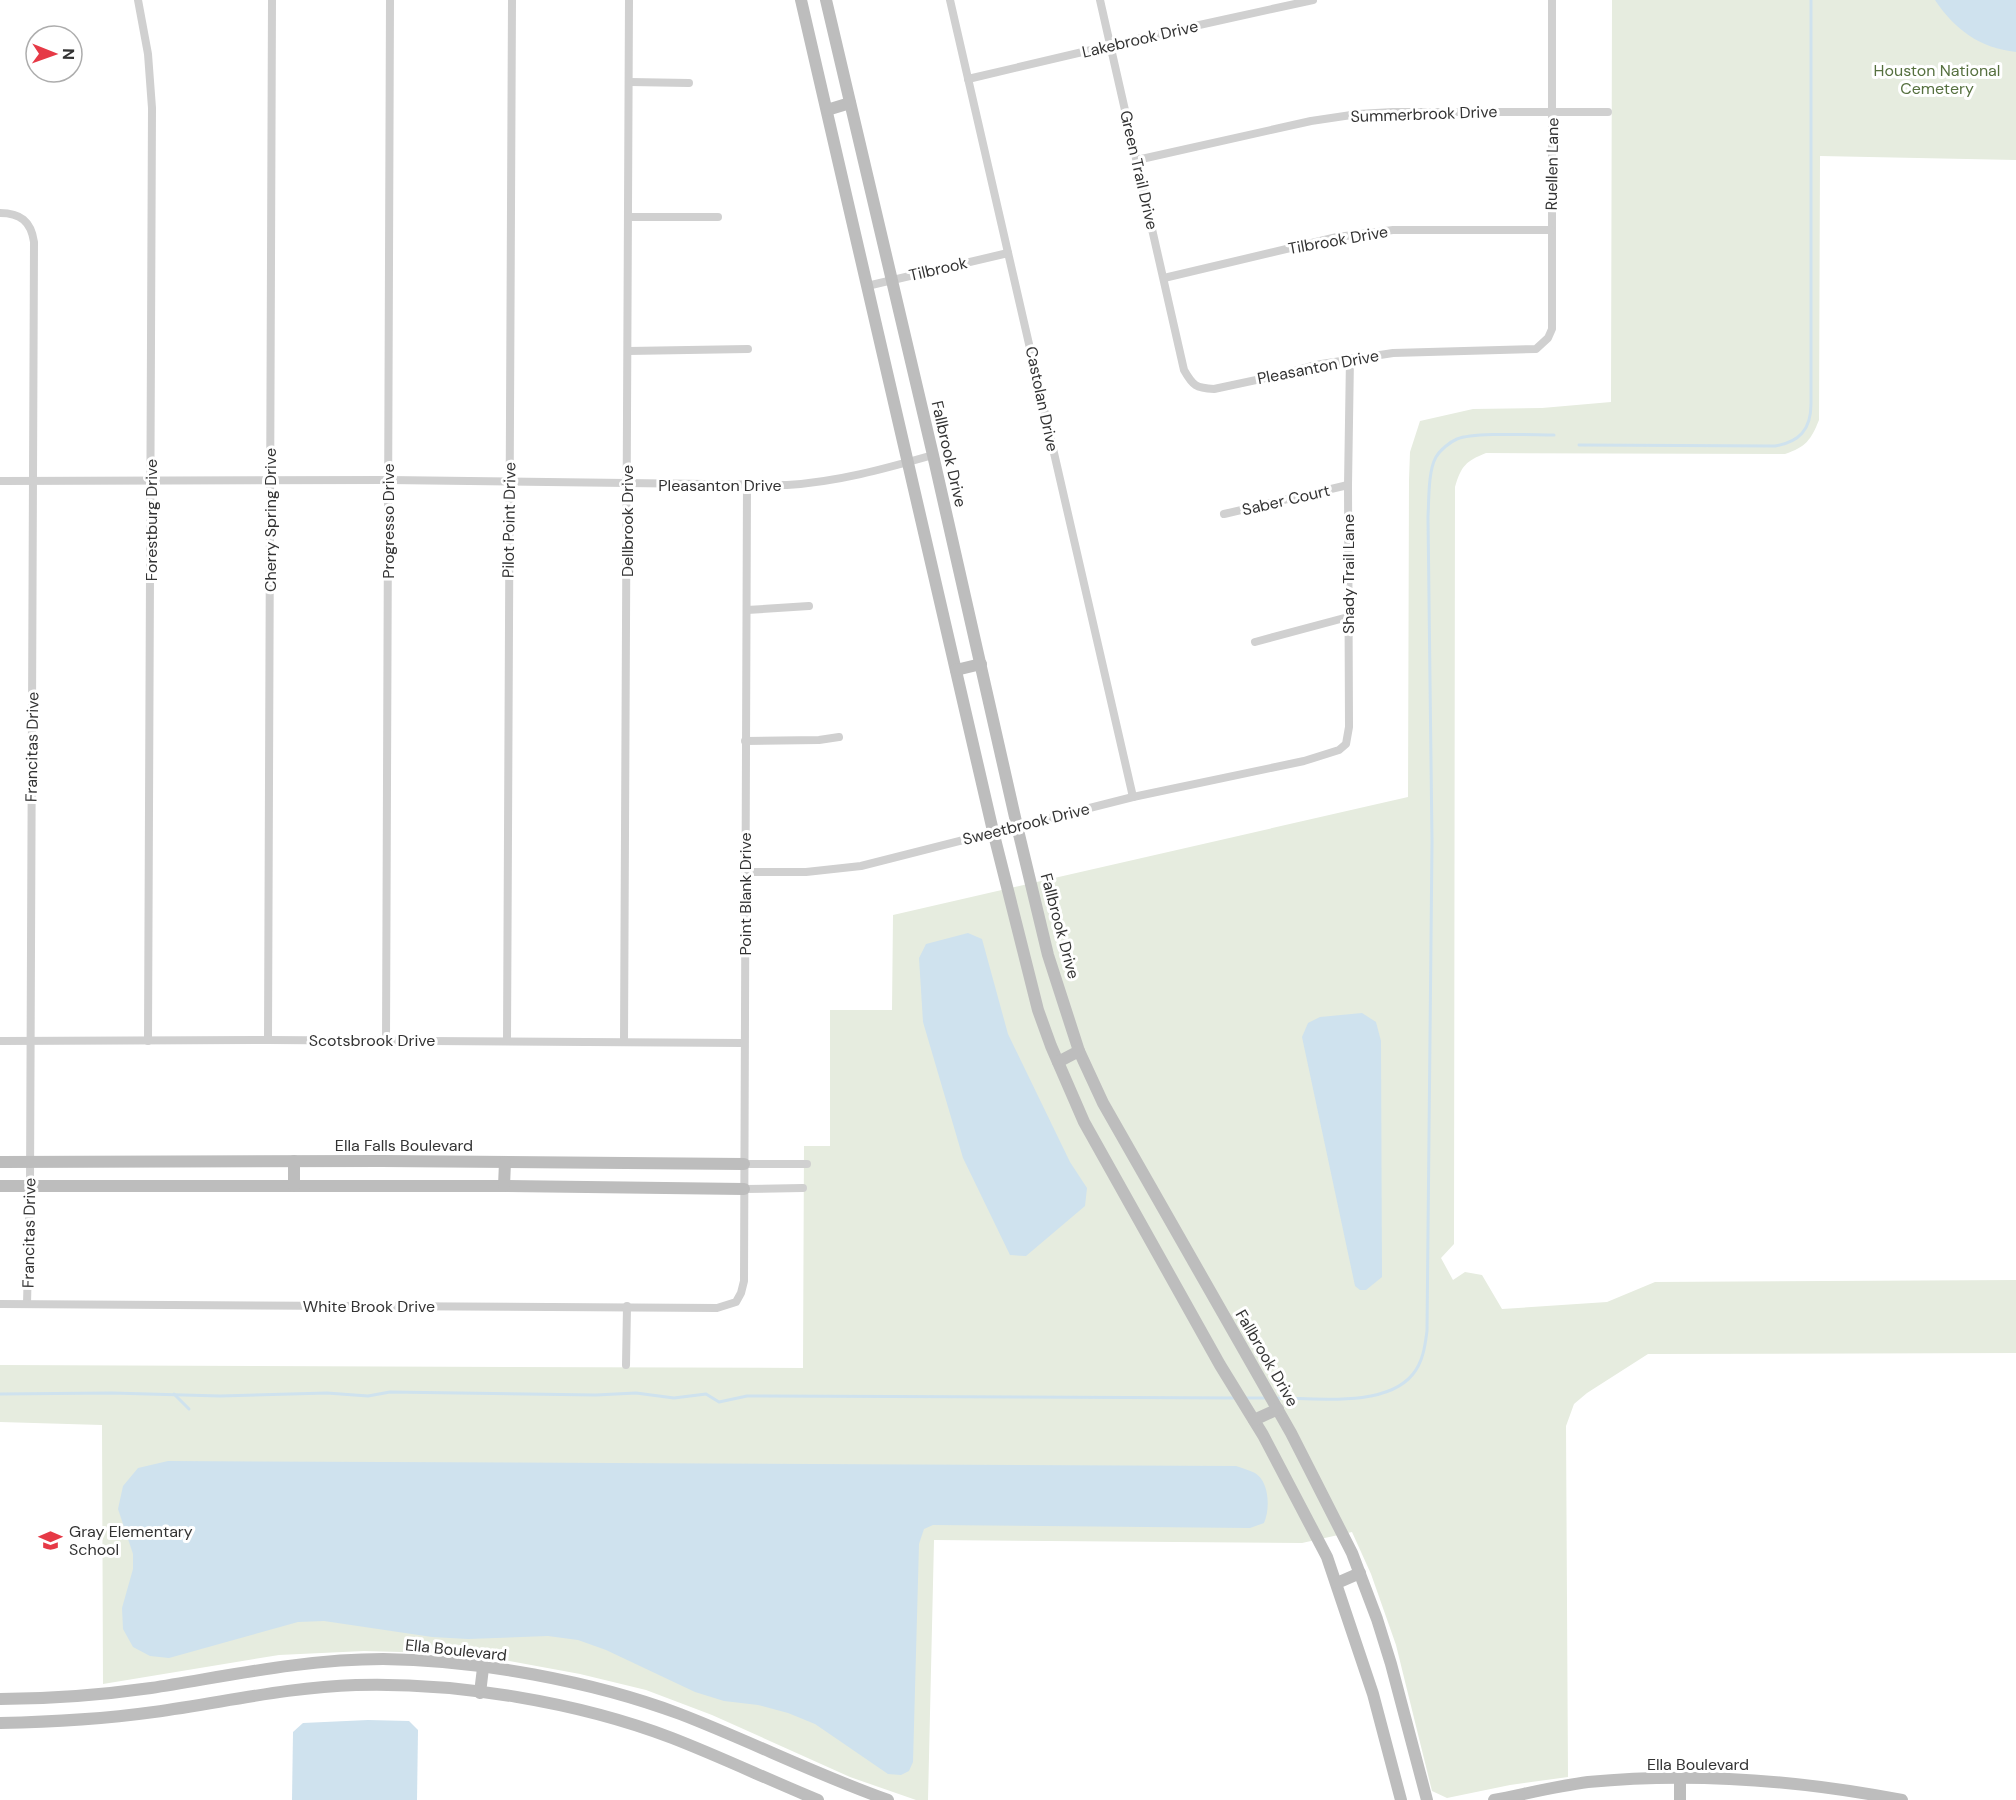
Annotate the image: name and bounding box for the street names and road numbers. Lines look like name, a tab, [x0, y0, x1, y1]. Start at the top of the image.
street label: Lakebrook Drive	[1080, 15, 1200, 63]
street label: Summerbrook Drive	[1350, 101, 1498, 127]
street label: Green Trail Drive	[1115, 108, 1163, 232]
street label: Ruellen Lane	[1541, 117, 1563, 211]
street label: Tilbrook Drive	[1286, 221, 1390, 259]
street label: Tilbrook	[907, 252, 969, 286]
street label: Castolan Drive	[1021, 344, 1063, 454]
street label: Pleasanton Drive	[1255, 345, 1381, 389]
street label: Fallbrook Drive	[927, 399, 971, 509]
street label: Cherry Spring Drive	[260, 448, 281, 592]
street label: Forestburg Drive	[141, 459, 162, 581]
street label: Pilot Point Drive	[497, 462, 521, 578]
street label: Progresso Drive	[378, 463, 399, 579]
street label: Dellbrook Drive	[617, 465, 638, 577]
street label: Pleasanton Drive	[658, 475, 782, 496]
street label: Saber Court	[1240, 480, 1332, 520]
street label: Shady Trail Lane	[1338, 514, 1359, 634]
street label: Francitas Drive	[21, 692, 43, 802]
street label: Sweetbrook Drive	[960, 798, 1092, 850]
street label: Point Blank Drive	[735, 832, 756, 956]
street label: Fallbrook Drive	[1036, 871, 1084, 981]
street label: Scotsbrook Drive	[309, 1030, 435, 1051]
street label: Ella Falls Boulevard	[335, 1135, 473, 1156]
street label: Francitas Drive	[18, 1178, 40, 1288]
street label: White Brook Drive	[303, 1296, 435, 1317]
street label: Fallbrook Drive	[1231, 1306, 1303, 1410]
street label: Ella Boulevard	[404, 1634, 508, 1666]
street label: Ella Boulevard	[1647, 1754, 1749, 1775]

